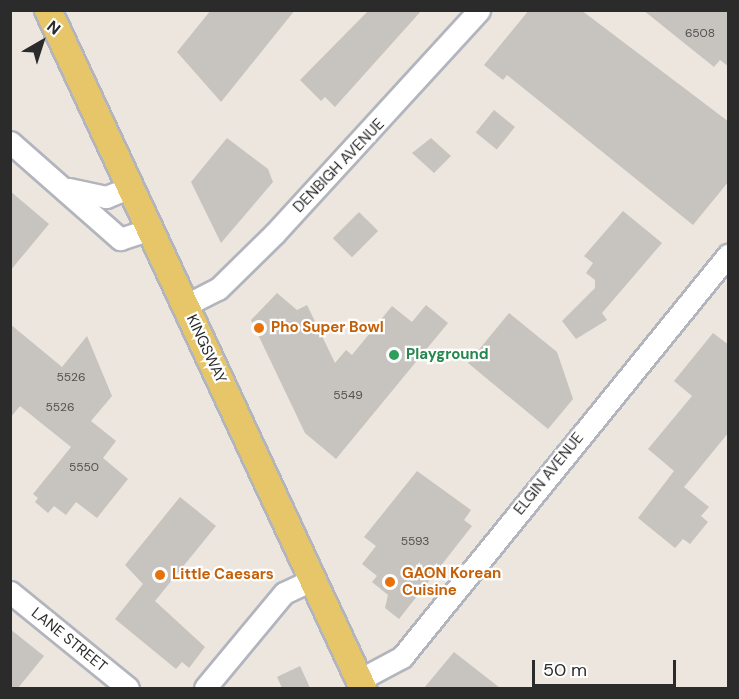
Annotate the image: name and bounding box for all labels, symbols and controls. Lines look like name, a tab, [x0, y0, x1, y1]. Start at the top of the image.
north arrow	[12, 12, 72, 72]
text: N	[42, 16, 65, 39]
house number: 6508	[685, 27, 715, 41]
street label: DENBIGH AVENUE	[290, 116, 388, 216]
street label: KINGSWAY	[182, 312, 230, 386]
place label: Pho Super Bowl	[271, 319, 384, 337]
marker: Pho Super Bowl	[252, 321, 266, 335]
place label: Playground	[406, 346, 489, 364]
marker: Playground	[387, 348, 401, 362]
house number: 5526	[57, 371, 85, 385]
house number: 5549	[333, 389, 363, 403]
house number: 5526	[46, 401, 74, 415]
street label: ELGIN AVENUE	[510, 429, 588, 519]
house number: 5550	[69, 461, 99, 475]
house number: 5593	[401, 535, 429, 549]
place label: GAON Korean Cuisine	[402, 564, 501, 599]
place label: Little Caesars	[172, 566, 274, 584]
marker: Little Caesars	[153, 568, 167, 582]
marker: GAON Korean Cuisine	[383, 575, 397, 589]
street label: LANE STREET	[28, 604, 110, 676]
scale bar	[535, 648, 679, 686]
text: 50 m	[543, 658, 587, 682]

